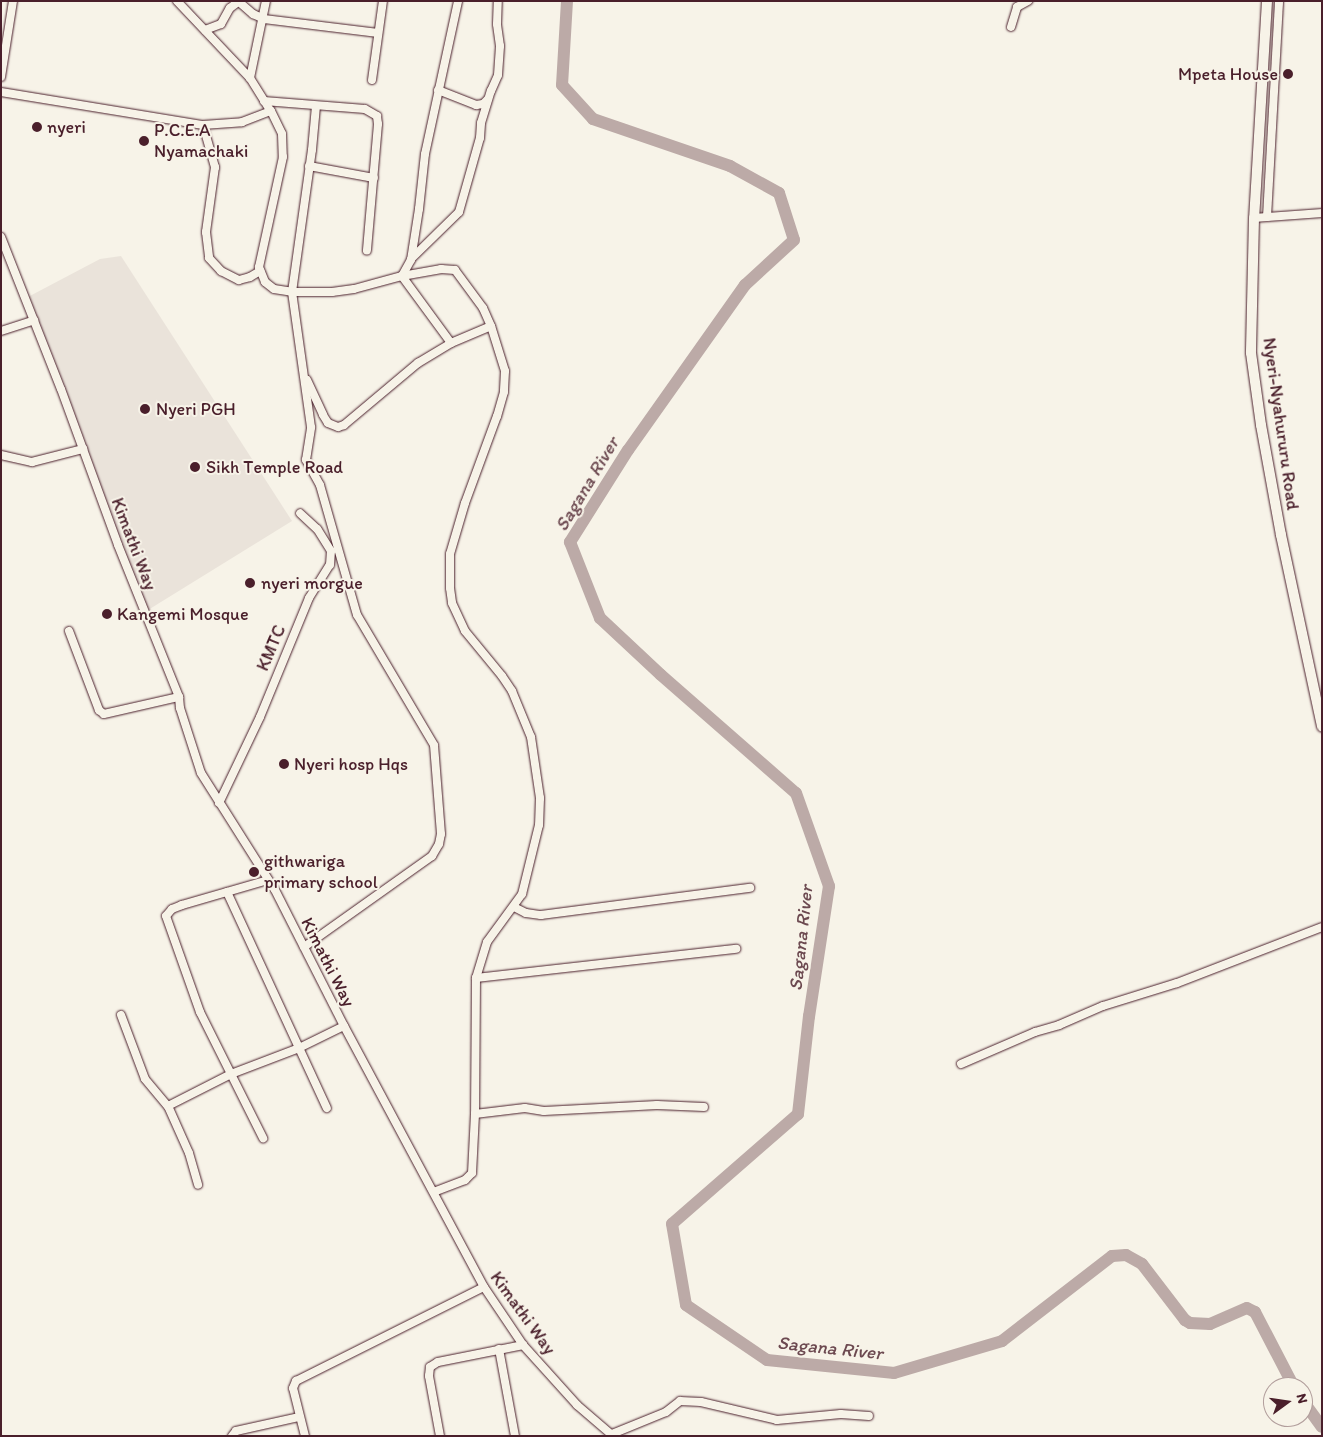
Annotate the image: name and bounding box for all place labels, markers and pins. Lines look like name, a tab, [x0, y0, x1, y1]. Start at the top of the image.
place label: Mpeta House	[1178, 63, 1278, 85]
marker: Mpeta House	[1282, 68, 1294, 80]
place label: nyeri	[47, 116, 86, 138]
place label: P.C.E.A Nyamachaki	[154, 120, 248, 162]
marker: nyeri	[31, 121, 43, 133]
marker: P.C.E.A Nyamachaki	[138, 135, 150, 147]
place label: Nyeri PGH	[156, 398, 236, 420]
marker: Nyeri PGH	[138, 402, 152, 416]
place label: Sikh Temple Road	[206, 456, 341, 478]
marker: Sikh Temple Road	[188, 460, 202, 474]
place label: nyeri morgue	[261, 572, 363, 594]
marker: nyeri morgue	[243, 576, 257, 590]
place label: Kangemi Mosque	[117, 603, 249, 625]
marker: Kangemi Mosque	[101, 608, 113, 620]
place label: Nyeri hosp Hqs	[294, 753, 409, 775]
marker: Nyeri hosp Hqs	[278, 758, 290, 770]
place label: githwariga primary school	[264, 851, 378, 894]
marker: githwariga primary school	[248, 866, 260, 878]

